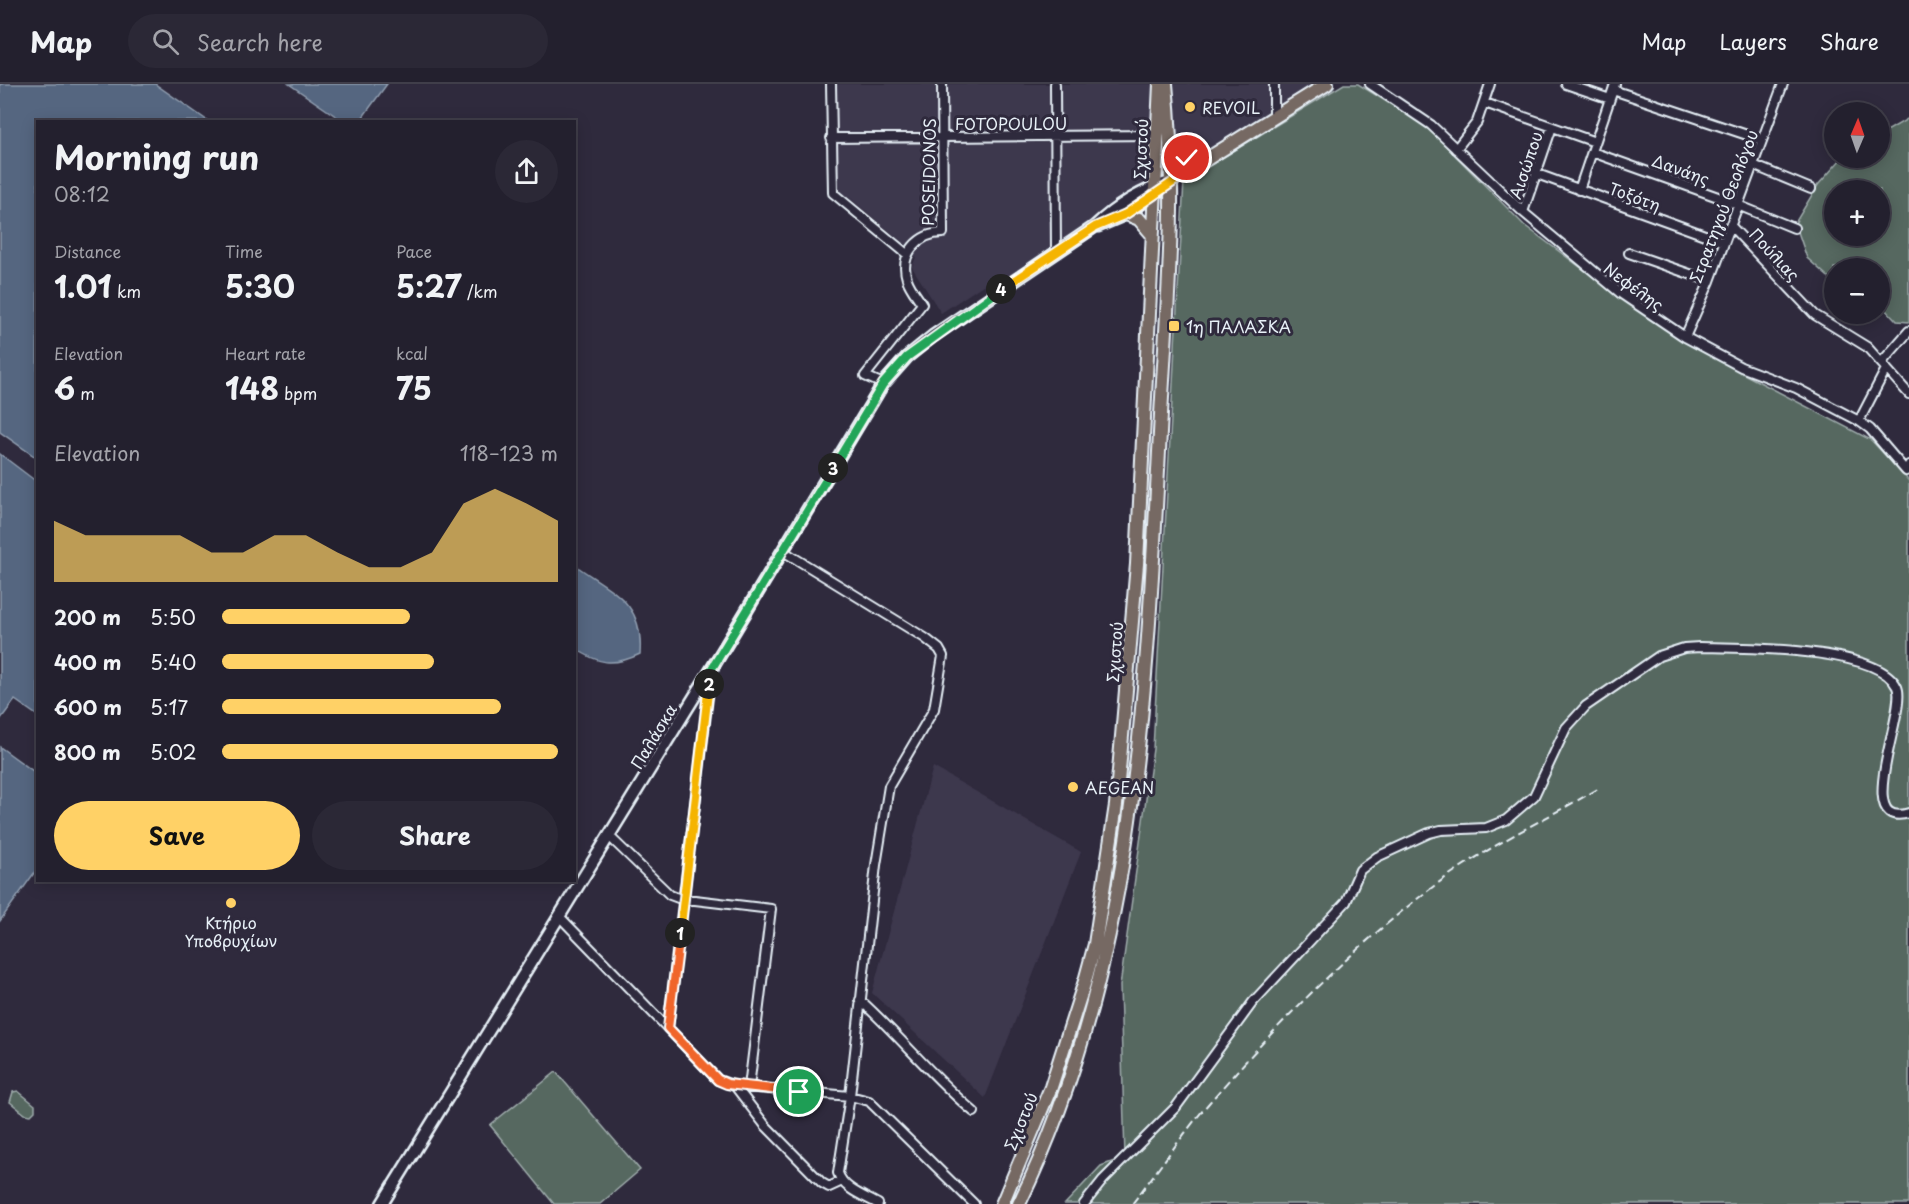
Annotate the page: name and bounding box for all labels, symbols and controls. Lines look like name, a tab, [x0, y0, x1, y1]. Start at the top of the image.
search box	[128, 14, 548, 68]
text: Map	[30, 20, 92, 63]
icon: search	[149, 25, 182, 58]
text: Search here	[197, 25, 323, 58]
text: Map	[1642, 25, 1686, 57]
text: Layers	[1719, 25, 1787, 57]
text: Share	[1820, 25, 1879, 57]
place label: REVOIL	[1202, 95, 1260, 119]
marker: REVOIL	[1183, 100, 1197, 114]
north arrow	[1824, 102, 1890, 168]
map controls	[1824, 102, 1890, 324]
street label: FOTOPOULOU	[955, 111, 1067, 135]
street label: POSEIDONOS	[915, 118, 941, 226]
street label: Σχιστού	[1127, 118, 1153, 180]
street label: Στρατηγού Θεολόγου	[1683, 126, 1763, 286]
street label: Αισώπου	[1502, 128, 1548, 202]
text: Morning run	[54, 131, 259, 181]
pin	[1161, 132, 1212, 183]
button: share	[495, 140, 558, 203]
icon: check	[1170, 141, 1203, 174]
street label: Δανάης	[1649, 148, 1713, 190]
street label: Τοξότη	[1606, 176, 1664, 216]
text: 08:12	[54, 179, 110, 209]
button: +	[1824, 180, 1890, 246]
street label: Πούλιας	[1744, 222, 1806, 286]
text: Distance	[54, 239, 121, 263]
text: Time	[225, 239, 263, 263]
text: Pace	[396, 239, 432, 263]
street label: Νεφέλης	[1599, 256, 1669, 316]
button: −	[1824, 258, 1890, 324]
text: 1.01	[54, 263, 112, 308]
text: 5:30	[225, 263, 295, 308]
text: 5:27	[396, 263, 462, 308]
pin: 4	[986, 274, 1016, 304]
text: 4	[996, 277, 1006, 301]
text: km	[112, 279, 141, 303]
text: /km	[462, 279, 498, 303]
place label: 1η ΠΑΛΑΣΚΑ	[1186, 314, 1291, 338]
marker: 1η ΠΑΛΑΣΚΑ	[1167, 319, 1181, 333]
text: Elevation	[54, 341, 123, 365]
text: Heart rate	[225, 341, 306, 365]
text: kcal	[396, 341, 428, 365]
text: 6	[54, 365, 75, 410]
text: 148	[225, 365, 279, 410]
text: 75	[396, 365, 432, 410]
text: m	[75, 381, 95, 405]
text: bpm	[279, 381, 317, 405]
text: Elevation	[54, 438, 140, 468]
text: 118–123 m	[460, 438, 558, 468]
pin: 3	[818, 453, 848, 483]
text: 3	[828, 456, 838, 480]
text: 200 m	[54, 602, 121, 632]
text: 5:50	[150, 602, 196, 632]
street label: Σχιστού	[1100, 621, 1128, 683]
text: 400 m	[54, 647, 122, 677]
text: 5:40	[150, 647, 196, 677]
pin: 2	[694, 669, 724, 699]
text: 2	[703, 672, 715, 696]
text: 600 m	[54, 692, 122, 722]
text: 5:17	[150, 692, 188, 722]
street label: Παλάσκα	[624, 699, 682, 773]
text: 800 m	[54, 737, 121, 767]
text: 5:02	[150, 737, 197, 767]
place label: AEGEAN	[1085, 775, 1154, 799]
marker: AEGEAN	[1066, 780, 1080, 794]
button: Save	[54, 801, 300, 870]
button: Share	[312, 801, 558, 870]
marker: Κτήριο Υποβρυχίων	[224, 896, 238, 910]
place label: Κτήριο Υποβρυχίων	[184, 910, 278, 952]
pin: 1	[665, 918, 695, 948]
text: 1	[676, 921, 684, 945]
pin	[773, 1066, 824, 1117]
icon: arrive	[782, 1075, 815, 1108]
street label: Σχιστού	[998, 1088, 1042, 1154]

